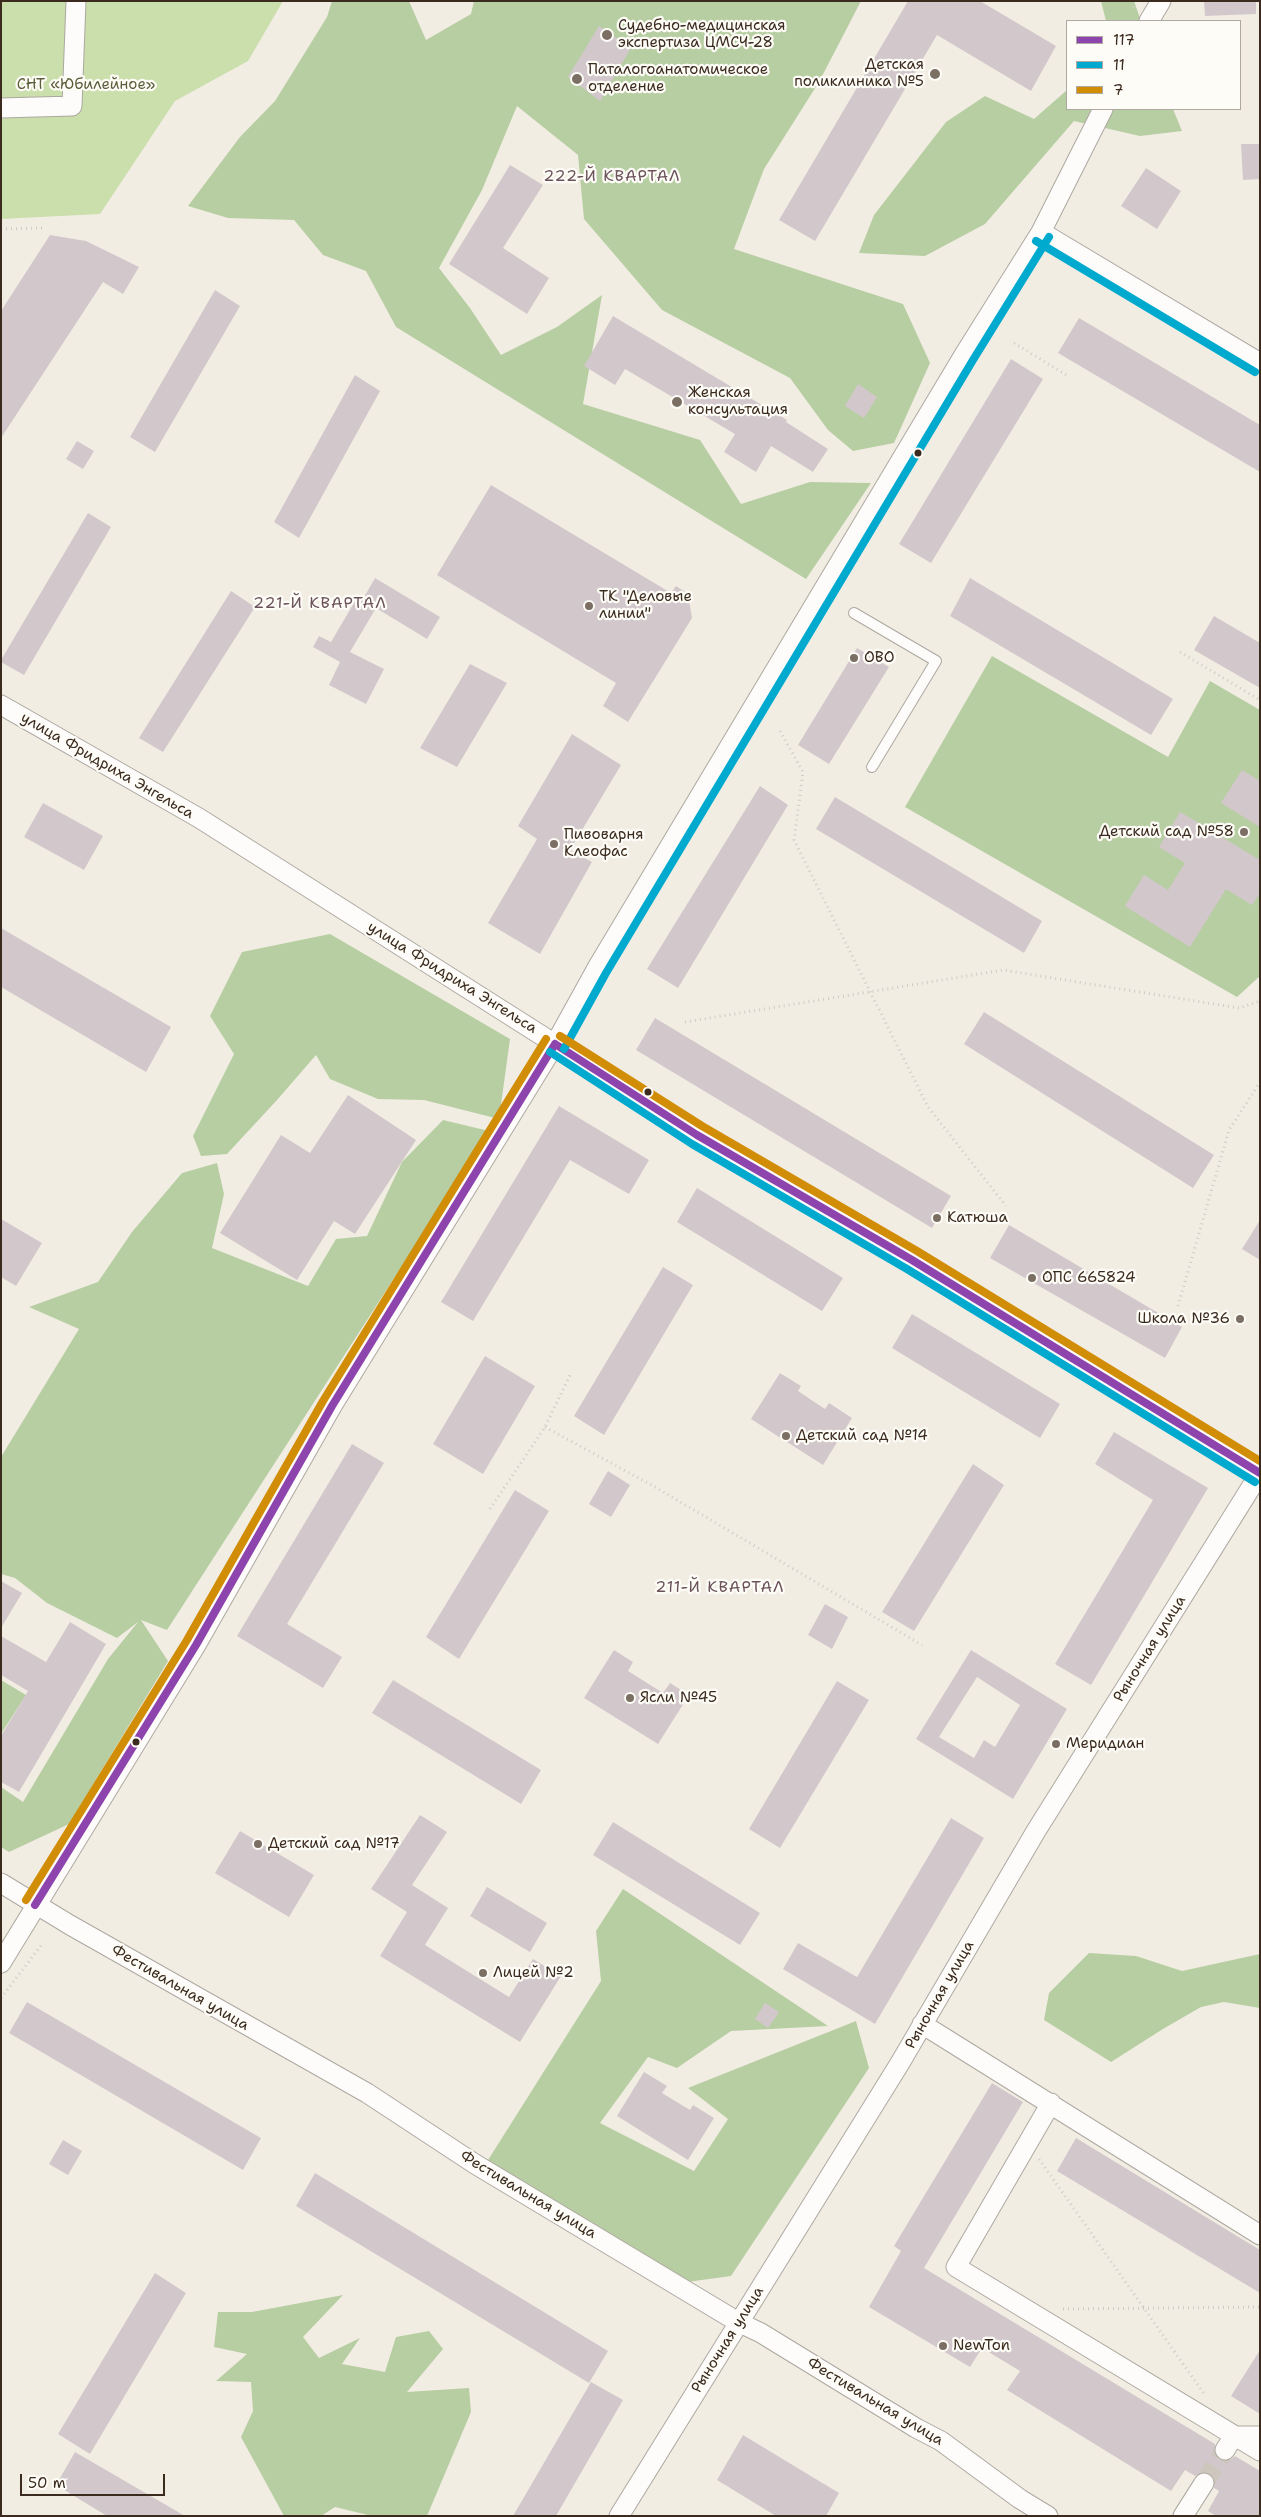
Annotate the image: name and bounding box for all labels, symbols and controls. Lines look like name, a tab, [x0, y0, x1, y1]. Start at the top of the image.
place label: Судебно-медицинская экспертиза ЦМСЧ-28	[618, 17, 786, 52]
legend	[1066, 20, 1241, 110]
marker: Судебно-медицинская экспертиза ЦМСЧ-28	[600, 28, 614, 42]
text: 117	[1113, 30, 1135, 50]
text: 11	[1113, 55, 1125, 75]
place label: Детская поликлиника №5	[794, 56, 924, 91]
place label: Паталогоанатомическое отделение	[588, 61, 768, 96]
marker: Детская поликлиника №5	[928, 67, 942, 81]
marker: Паталогоанатомическое отделение	[570, 72, 584, 86]
park label: СНТ «Юбилейное»	[17, 76, 155, 94]
text: 7	[1113, 80, 1124, 100]
district label: 222-Й КВАРТАЛ	[542, 167, 682, 187]
place label: Женская консультация	[688, 384, 788, 419]
marker: Женская консультация	[670, 395, 684, 409]
unlabelled marker	[913, 448, 923, 458]
place label: ТК "Деловые линии"	[599, 588, 692, 623]
district label: 221-Й КВАРТАЛ	[251, 594, 389, 614]
marker: ТК "Деловые линии"	[583, 600, 595, 612]
place label: ОВО	[864, 649, 895, 667]
marker: ОВО	[848, 652, 860, 664]
street label: улица Фридриха Энгельса	[17, 709, 197, 823]
place label: Детский сад №58	[1099, 823, 1234, 841]
place label: Пивоварня Клеофас	[564, 826, 643, 861]
marker: Детский сад №58	[1238, 826, 1250, 838]
marker: Пивоварня Клеофас	[548, 838, 560, 850]
street label: улица Фридриха Энгельса	[364, 918, 540, 1038]
unlabelled marker	[643, 1087, 653, 1097]
place label: Катюша	[947, 1209, 1008, 1227]
marker: Катюша	[931, 1212, 943, 1224]
place label: ОПС 665824	[1042, 1269, 1135, 1287]
marker: ОПС 665824	[1026, 1272, 1038, 1284]
place label: Школа №36	[1138, 1310, 1230, 1328]
marker: Школа №36	[1234, 1313, 1246, 1325]
place label: Детский сад №14	[796, 1427, 928, 1445]
marker: Детский сад №14	[780, 1430, 792, 1442]
district label: 211-Й КВАРТАЛ	[654, 1578, 786, 1598]
street label: Рыночная улица	[1110, 1593, 1190, 1705]
place label: Ясли №45	[640, 1689, 717, 1707]
marker: Ясли №45	[624, 1692, 636, 1704]
place label: Меридиан	[1066, 1735, 1144, 1753]
unlabelled marker	[131, 1737, 141, 1747]
marker: Меридиан	[1050, 1738, 1062, 1750]
place label: Детский сад №17	[268, 1835, 400, 1853]
marker: Детский сад №17	[252, 1838, 264, 1850]
street label: Рыночная улица	[902, 1938, 978, 2052]
street label: Фестивальная улица	[108, 1941, 252, 2035]
place label: Лицей №2	[493, 1964, 574, 1982]
marker: Лицей №2	[477, 1967, 489, 1979]
street label: Фестивальная улица	[457, 2147, 599, 2243]
street label: Рыночная улица	[688, 2284, 768, 2396]
place label: NewTon	[953, 2337, 1010, 2355]
marker: NewTon	[937, 2340, 949, 2352]
street label: Фестивальная улица	[804, 2354, 946, 2450]
scale bar	[22, 2464, 168, 2496]
text: 50 m	[28, 2473, 66, 2493]

